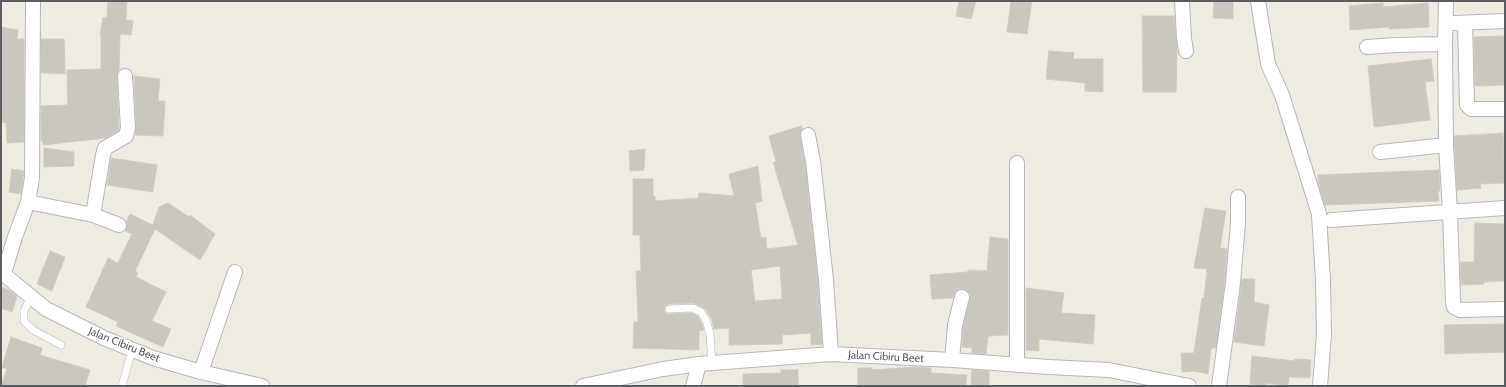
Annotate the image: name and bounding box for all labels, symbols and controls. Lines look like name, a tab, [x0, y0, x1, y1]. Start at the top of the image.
street label: Jalan Cibiru Beet	[86, 325, 162, 365]
street label: Jalan Cibiru Beet	[848, 348, 924, 366]

